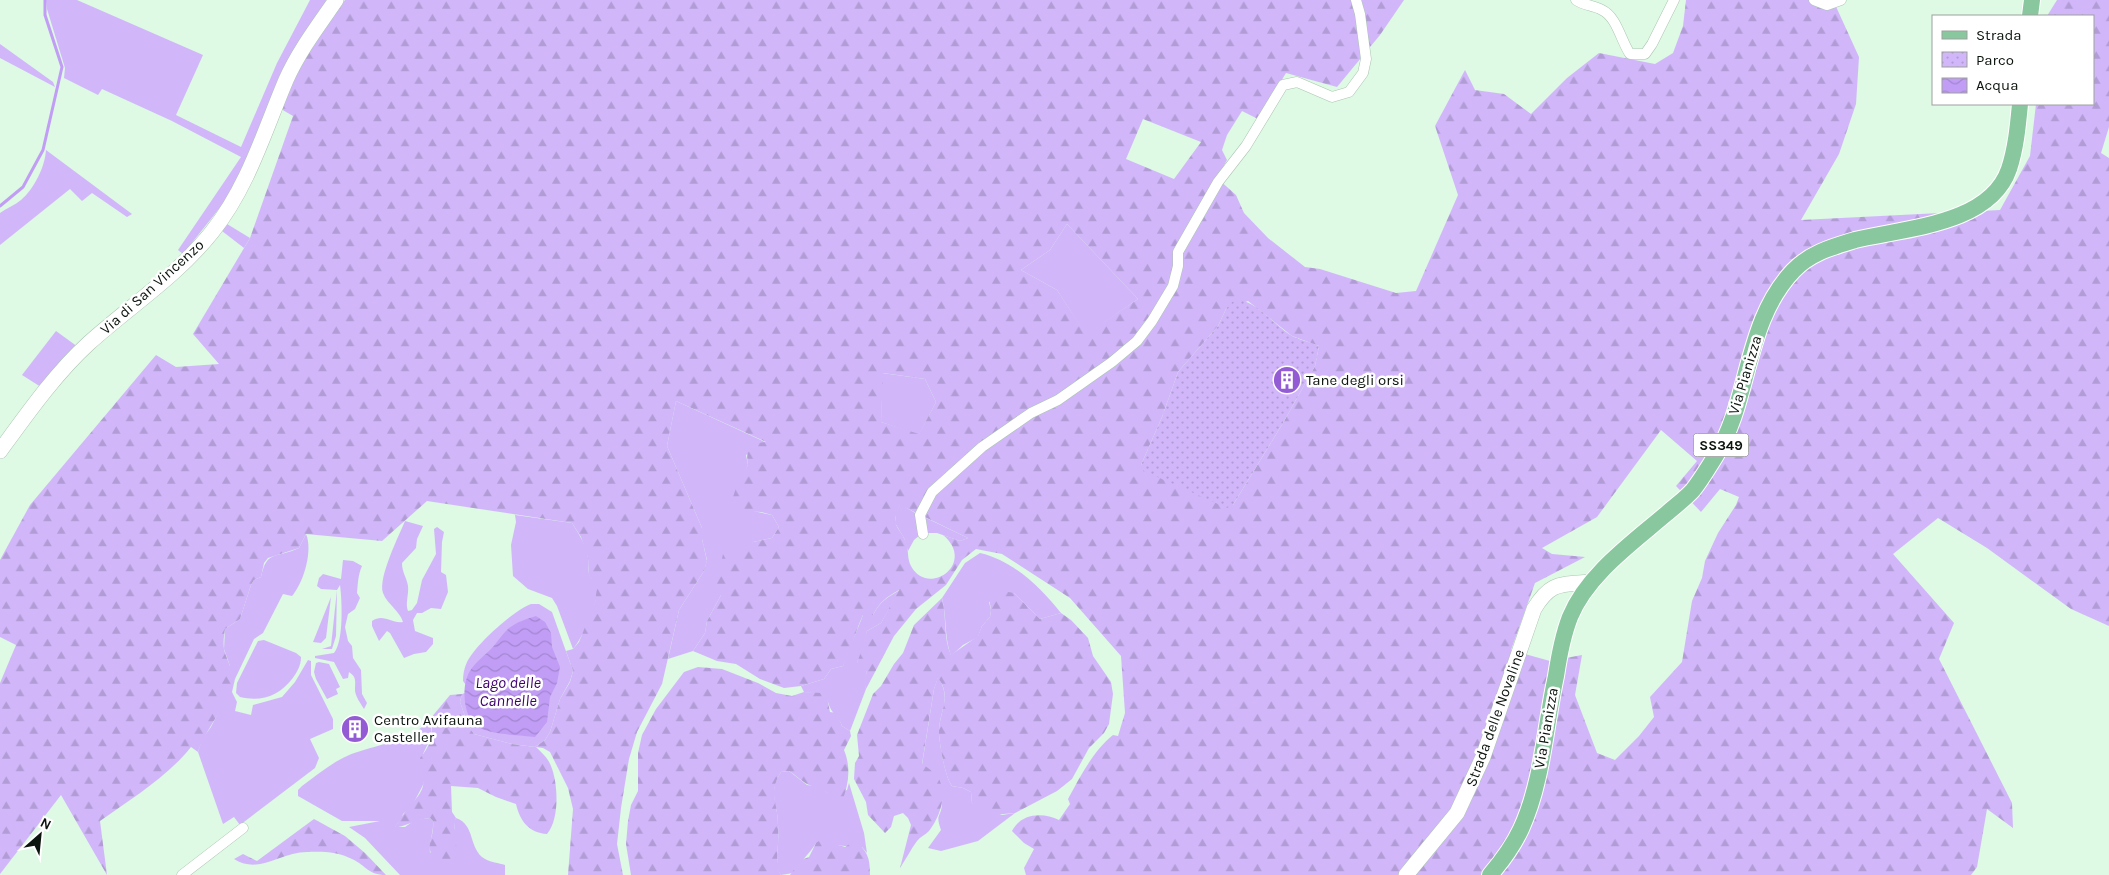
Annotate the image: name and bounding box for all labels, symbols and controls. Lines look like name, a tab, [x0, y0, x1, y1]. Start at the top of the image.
legend	[1932, 15, 2094, 105]
text: Strada	[1976, 26, 2022, 44]
text: Parco	[1976, 51, 2014, 69]
text: Acqua	[1976, 76, 2018, 94]
street label: Via di San Vincenzo	[96, 236, 208, 338]
street label: Via Pianizza	[1724, 333, 1766, 417]
building icon: Tane degli orsi	[1272, 365, 1302, 395]
place label: Tane degli orsi	[1306, 371, 1404, 389]
road number: SS349	[1694, 434, 1748, 456]
street label: Strada delle Novaline	[1462, 647, 1528, 789]
water label: Lago delle Cannelle	[475, 673, 541, 710]
street label: Via Pianizza	[1530, 686, 1562, 770]
place label: Centro Avifauna Casteller	[374, 711, 483, 746]
building icon: Centro Avifauna Casteller	[340, 714, 370, 744]
north arrow	[15, 810, 65, 860]
text: N	[37, 814, 54, 834]

